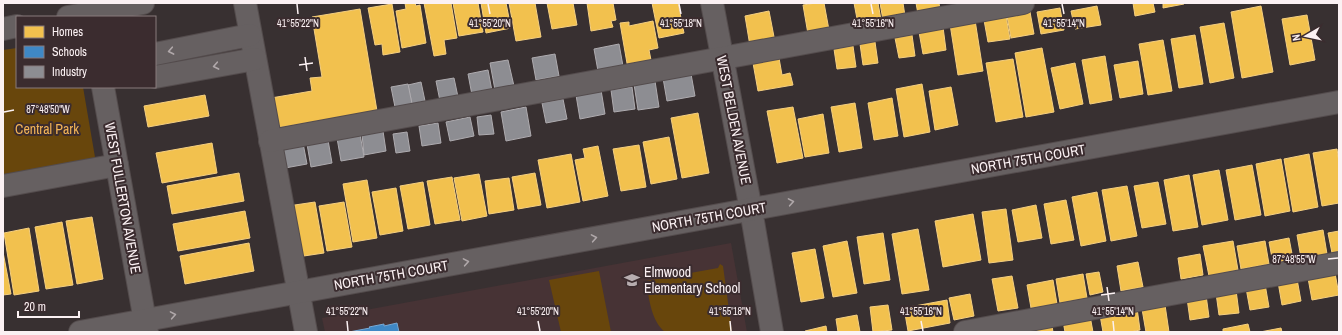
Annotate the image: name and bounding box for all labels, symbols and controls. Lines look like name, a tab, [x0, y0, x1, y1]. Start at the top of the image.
legend	[16, 16, 156, 88]
north arrow	[1286, 16, 1326, 56]
text: 41°55'22"N	[277, 17, 319, 30]
text: 41°55'20"N	[469, 17, 511, 30]
text: 41°55'18"N	[660, 17, 702, 30]
text: 41°55'16"N	[852, 17, 894, 30]
text: 41°55'14"N	[1043, 17, 1085, 30]
text: Homes	[52, 24, 83, 40]
text: N	[1289, 33, 1304, 42]
text: Schools	[52, 44, 87, 60]
one-way arrow	[168, 46, 174, 55]
street label: WEST BELDEN AVENUE	[713, 54, 755, 186]
one-way arrow	[213, 61, 220, 70]
text: Industry	[52, 64, 87, 80]
text: 87°48'50"W	[26, 103, 70, 116]
park label: Central Park	[15, 120, 79, 138]
street label: WEST FULLERTON AVENUE	[101, 121, 145, 275]
street label: NORTH 75TH COURT	[969, 140, 1087, 178]
street label: NORTH 75TH COURT	[650, 198, 768, 236]
one-way arrow	[788, 199, 794, 207]
one-way arrow	[591, 235, 597, 243]
text: 87°48'55"W	[1272, 253, 1316, 266]
street label: NORTH 75TH COURT	[332, 256, 450, 294]
one-way arrow	[463, 258, 469, 266]
place label: Elmwood Elementary School	[644, 263, 740, 297]
school or university icon: Elmwood Elementary School	[623, 271, 641, 289]
scale bar	[18, 293, 79, 319]
text: 20 m	[24, 299, 46, 315]
text: 41°55'22"N	[326, 305, 368, 318]
text: 41°55'20"N	[517, 305, 559, 318]
text: 41°55'18"N	[709, 305, 751, 318]
text: 41°55'16"N	[900, 305, 942, 318]
text: 41°55'14"N	[1092, 305, 1134, 318]
one-way arrow	[170, 311, 176, 320]

